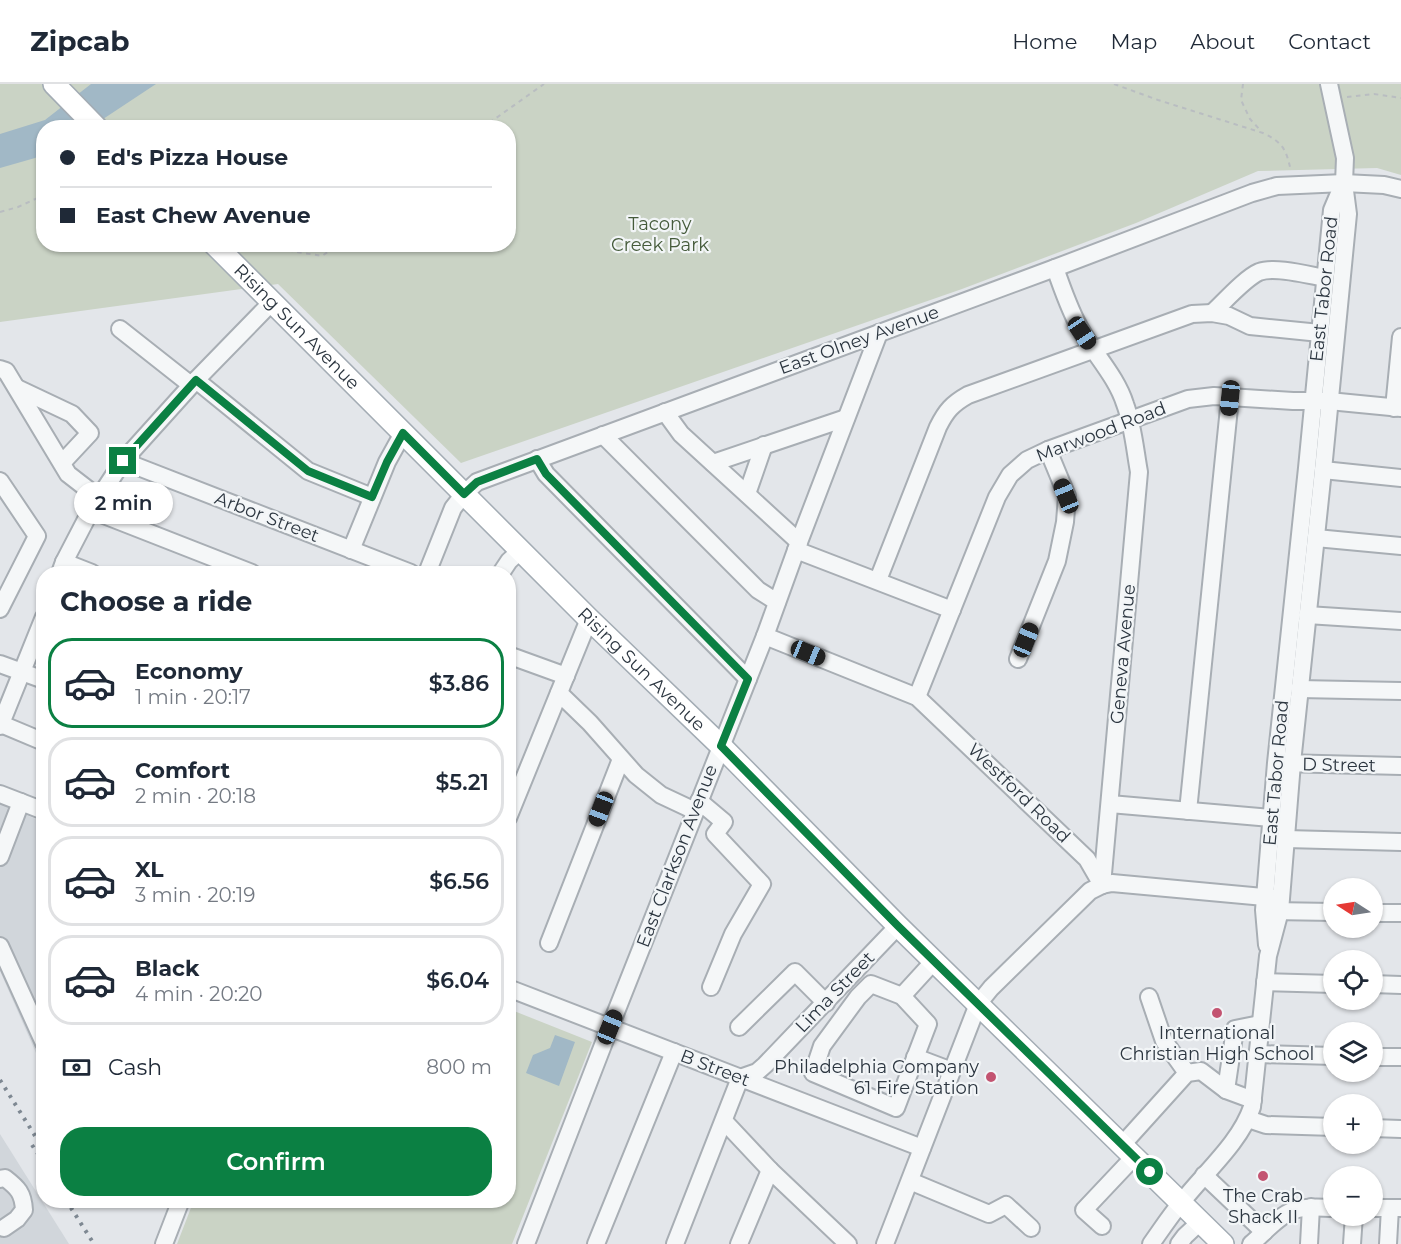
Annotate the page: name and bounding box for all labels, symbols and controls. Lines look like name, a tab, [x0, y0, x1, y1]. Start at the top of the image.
text: Zipcab	[30, 24, 130, 58]
text: Home	[1012, 29, 1077, 54]
text: Map	[1110, 29, 1157, 54]
text: About	[1190, 29, 1255, 54]
text: Contact	[1288, 29, 1371, 54]
text: Ed's Pizza House	[96, 144, 288, 171]
text: East Chew Avenue	[96, 202, 311, 229]
park label: Tacony Creek Park	[611, 213, 709, 256]
street label: East Tabor Road	[1305, 215, 1343, 363]
street label: Rising Sun Avenue	[229, 259, 364, 394]
street label: East Olney Avenue	[776, 301, 942, 379]
car	[1064, 313, 1100, 353]
car	[1219, 379, 1241, 417]
street label: Marwood Road	[1033, 397, 1169, 467]
route end	[109, 447, 136, 474]
car	[1051, 476, 1081, 516]
callout: 2 min	[74, 482, 172, 524]
street label: Arbor Street	[212, 487, 322, 547]
text: 2 min	[95, 491, 152, 515]
street label: Geneva Avenue	[1106, 583, 1140, 725]
text: Choose a ride	[60, 585, 252, 618]
street label: Rising Sun Avenue	[573, 603, 710, 736]
car	[1011, 620, 1041, 660]
car	[788, 638, 828, 668]
icon: car	[63, 656, 117, 710]
text: Economy	[135, 658, 243, 685]
text: $3.86	[429, 670, 489, 697]
text: 1 min · 20:17	[135, 685, 251, 709]
street label: East Tabor Road	[1259, 699, 1293, 847]
street label: Westford Road	[963, 738, 1075, 848]
street label: D Street	[1302, 753, 1376, 777]
icon: car	[63, 755, 117, 809]
text: Comfort	[135, 757, 230, 784]
street label: East Clarkson Avenue	[632, 761, 722, 950]
text: $5.21	[436, 769, 489, 796]
text: 2 min · 20:18	[135, 784, 256, 808]
car	[586, 789, 616, 829]
icon: car	[63, 854, 117, 908]
text: XL	[135, 856, 164, 883]
text: $6.56	[429, 868, 489, 895]
north arrow	[1323, 878, 1383, 938]
map controls	[1323, 878, 1383, 1226]
text: 3 min · 20:19	[135, 883, 255, 907]
street label: Lima Street	[791, 947, 879, 1037]
button: locate	[1323, 950, 1383, 1010]
icon: car	[63, 953, 117, 1007]
text: Black	[135, 955, 199, 982]
text: $6.04	[426, 967, 489, 994]
text: 4 min · 20:20	[135, 982, 262, 1006]
marker: International Christian High School	[1210, 1006, 1224, 1020]
car	[595, 1007, 625, 1047]
place label: International Christian High School	[1120, 1022, 1314, 1065]
button: layers	[1323, 1022, 1383, 1082]
street label: B Street	[677, 1045, 753, 1091]
icon: cash	[60, 1051, 93, 1084]
text: Cash	[108, 1054, 162, 1081]
text: 800 m	[426, 1055, 492, 1079]
place label: Philadelphia Company 61 Fire Station	[774, 1056, 979, 1099]
marker: Philadelphia Company 61 Fire Station	[984, 1070, 998, 1084]
button: +	[1323, 1094, 1383, 1154]
button: Confirm	[60, 1127, 492, 1196]
route start	[1136, 1158, 1163, 1185]
button: −	[1323, 1166, 1383, 1226]
marker: The Crab Shack II	[1256, 1169, 1270, 1183]
place label: The Crab Shack II	[1223, 1185, 1303, 1228]

